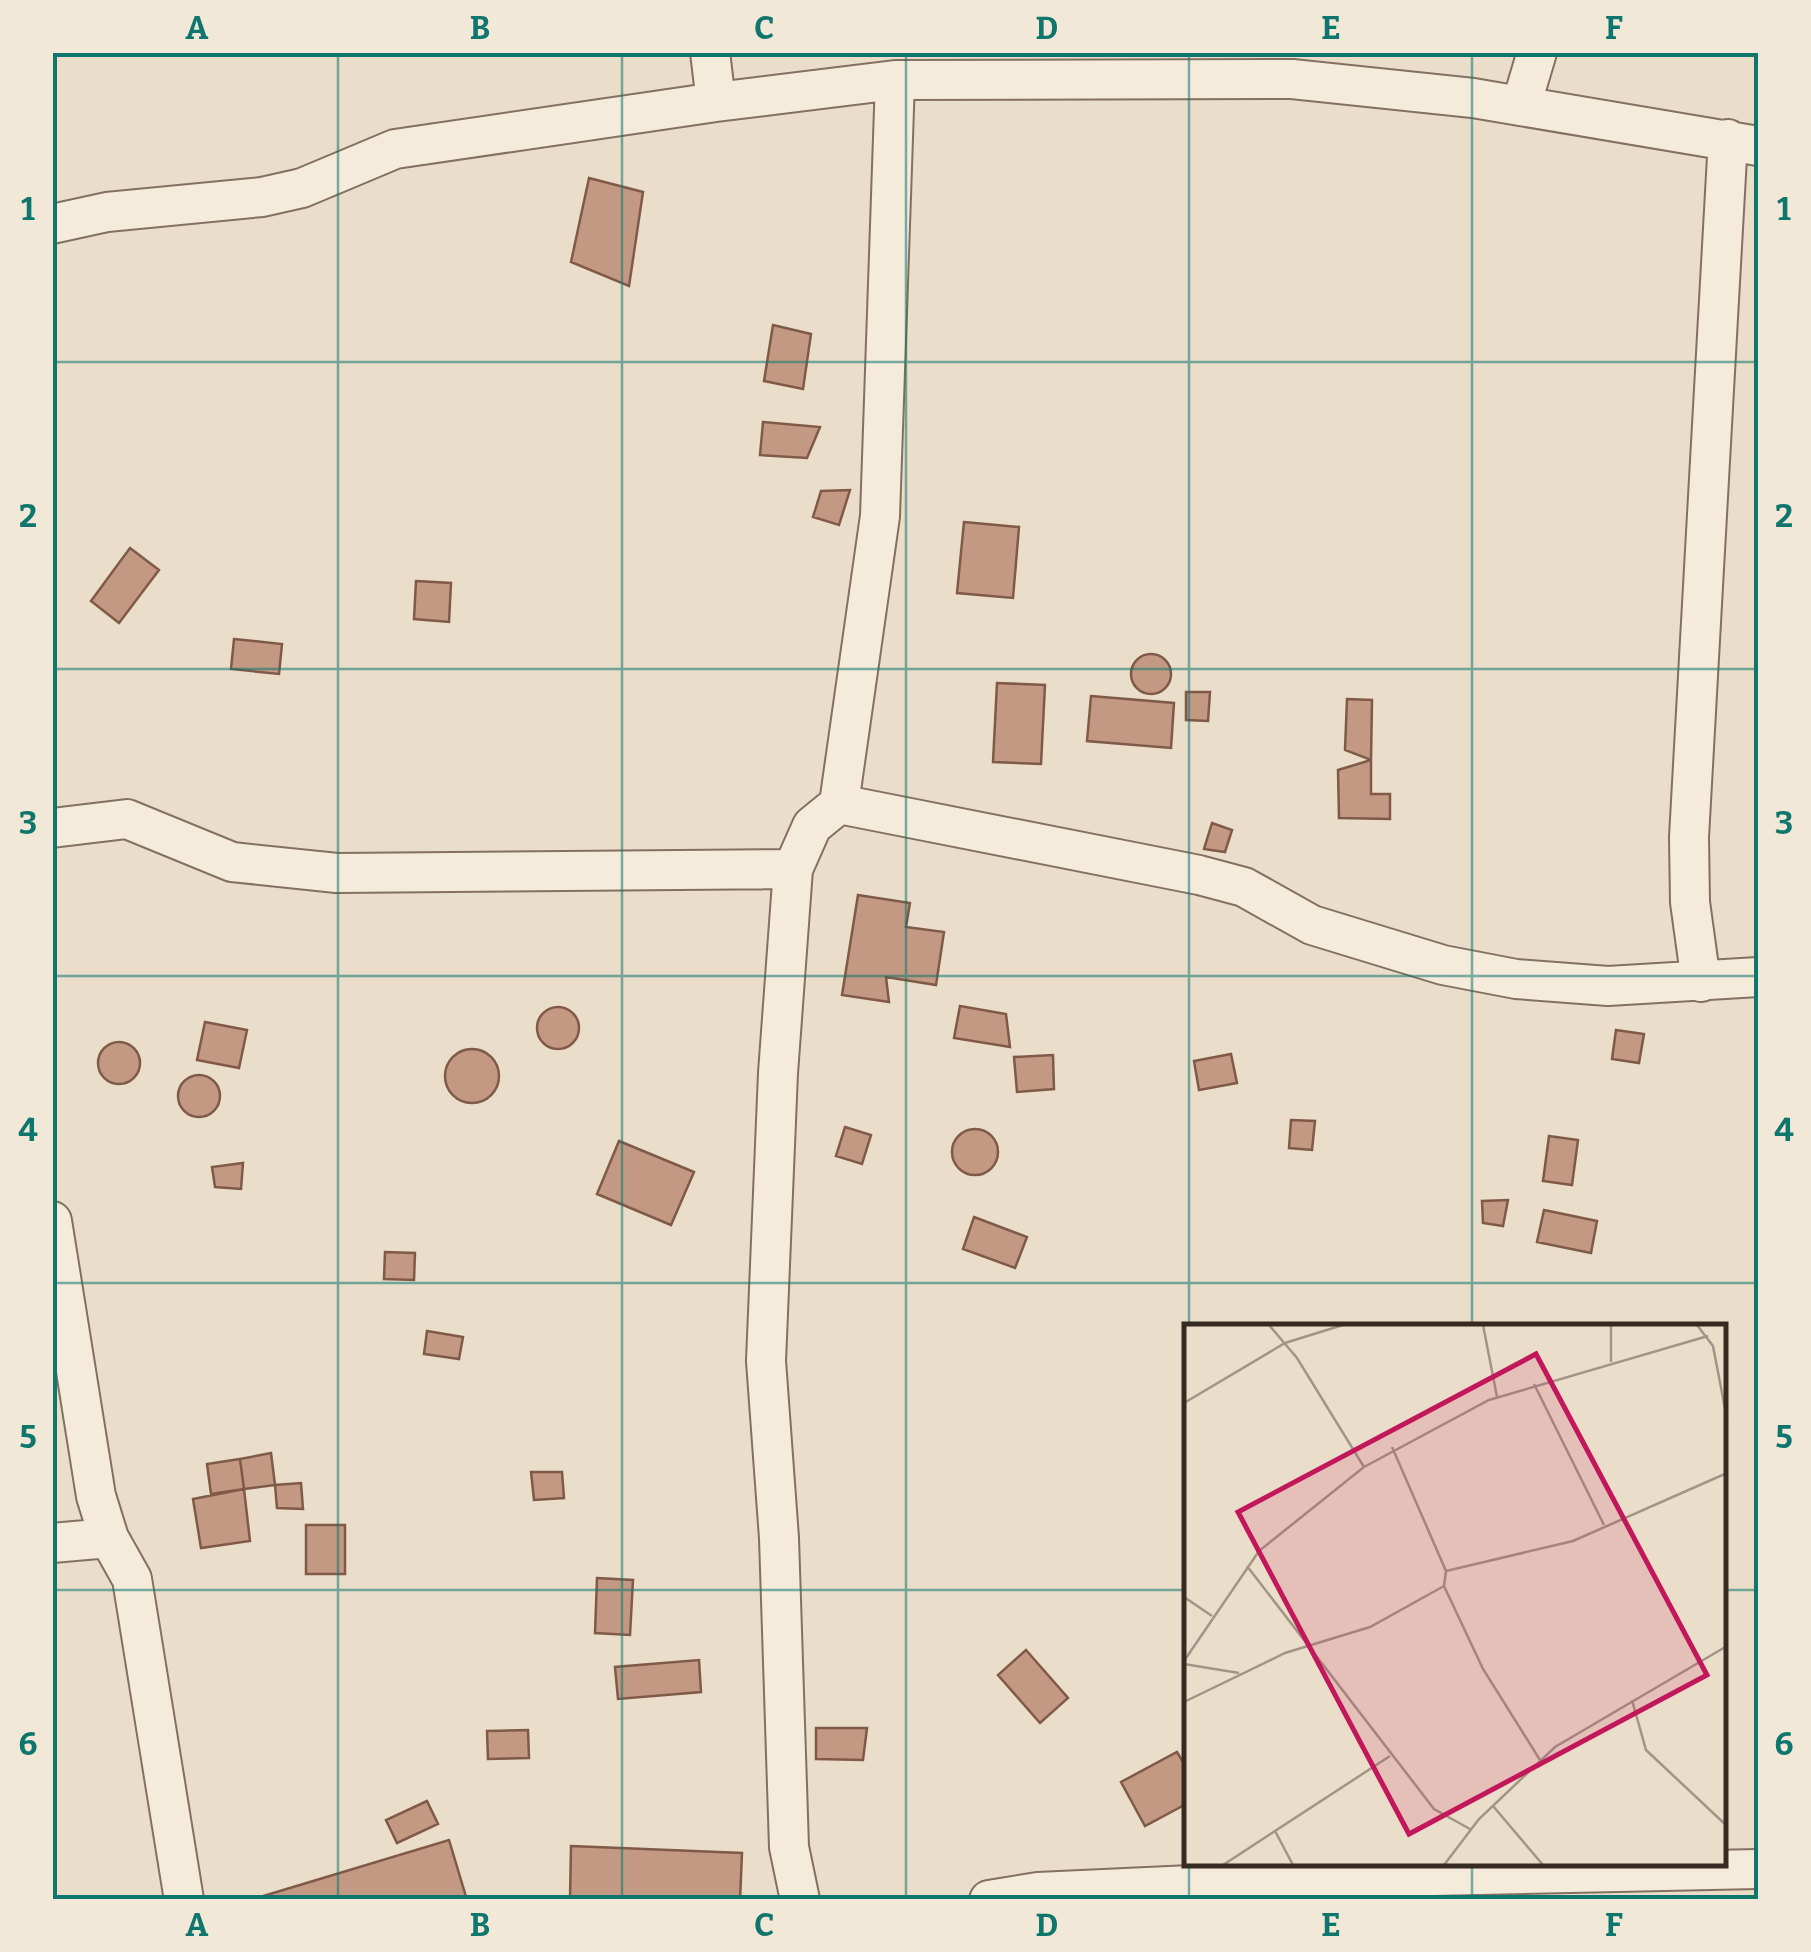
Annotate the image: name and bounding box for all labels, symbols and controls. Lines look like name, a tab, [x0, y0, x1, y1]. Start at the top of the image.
text: A	[186, 9, 209, 47]
text: B	[470, 9, 490, 47]
text: C	[754, 9, 774, 47]
text: D	[1036, 9, 1058, 47]
text: E	[1321, 9, 1341, 47]
text: F	[1605, 9, 1623, 47]
text: 1	[21, 190, 35, 228]
text: 1	[1777, 190, 1791, 228]
text: 2	[19, 497, 37, 535]
text: 2	[1775, 497, 1793, 535]
text: 3	[19, 804, 37, 842]
text: 3	[1775, 804, 1793, 842]
text: 4	[18, 1111, 38, 1149]
text: 4	[1774, 1111, 1794, 1149]
inset map	[1184, 1324, 1726, 1867]
text: 5	[19, 1418, 37, 1456]
text: 5	[1775, 1418, 1793, 1456]
text: 6	[19, 1725, 38, 1763]
text: 6	[1775, 1725, 1794, 1763]
text: A	[186, 1906, 209, 1944]
text: B	[470, 1906, 490, 1944]
text: C	[754, 1906, 774, 1944]
text: D	[1036, 1906, 1058, 1944]
text: E	[1321, 1906, 1341, 1944]
text: F	[1605, 1906, 1623, 1944]

